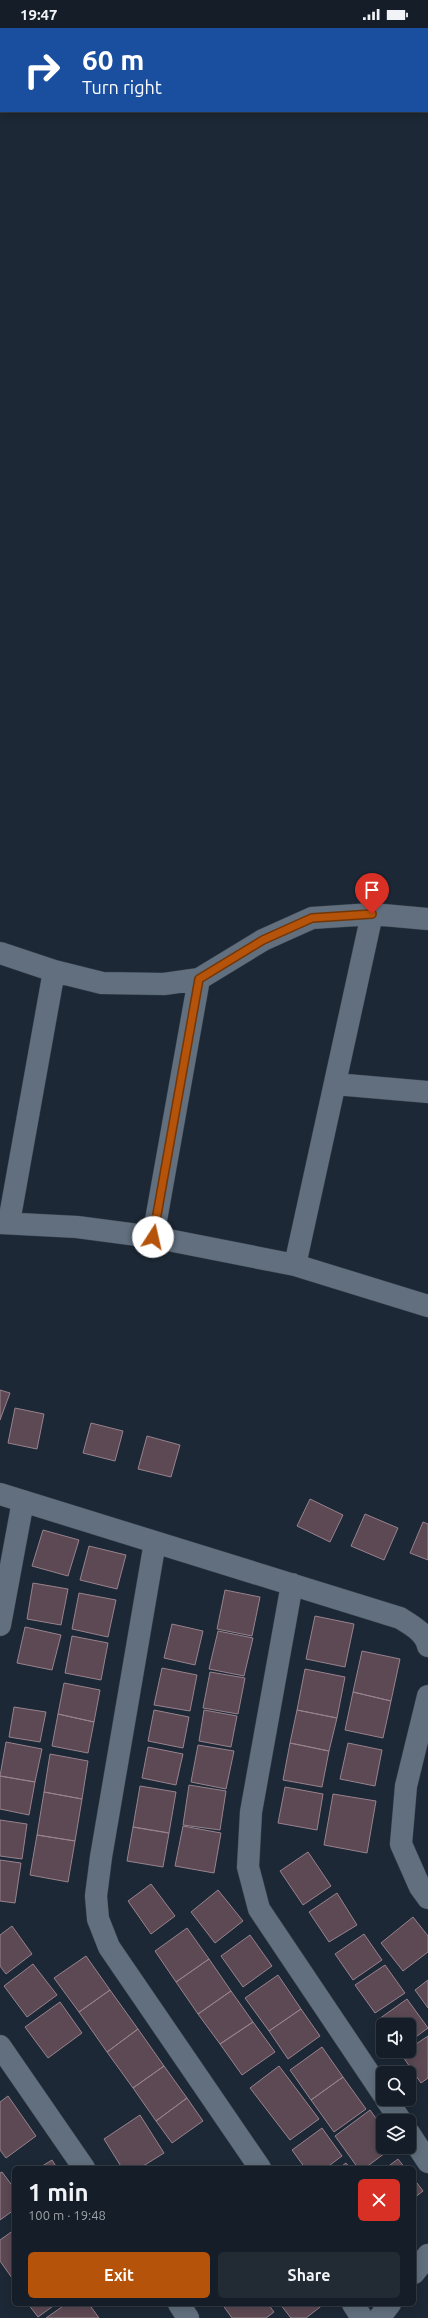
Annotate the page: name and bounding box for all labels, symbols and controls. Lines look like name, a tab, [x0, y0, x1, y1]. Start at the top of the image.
text: 19:47	[20, 6, 58, 23]
icon: right	[16, 44, 68, 96]
text: 60 m	[82, 44, 144, 75]
text: Turn right	[82, 77, 162, 97]
pin	[355, 873, 389, 914]
icon: arrive	[361, 879, 383, 901]
position arrow	[132, 1216, 174, 1258]
map controls	[376, 2018, 416, 2154]
button: sound	[376, 2018, 416, 2058]
button: search	[376, 2066, 416, 2106]
button: layers	[376, 2114, 416, 2154]
text: 1 min	[28, 2179, 89, 2206]
button: close	[358, 2179, 400, 2221]
text: 100 m · 19:48	[28, 2208, 106, 2222]
button: Exit	[28, 2252, 210, 2298]
button: Share	[218, 2252, 400, 2298]

